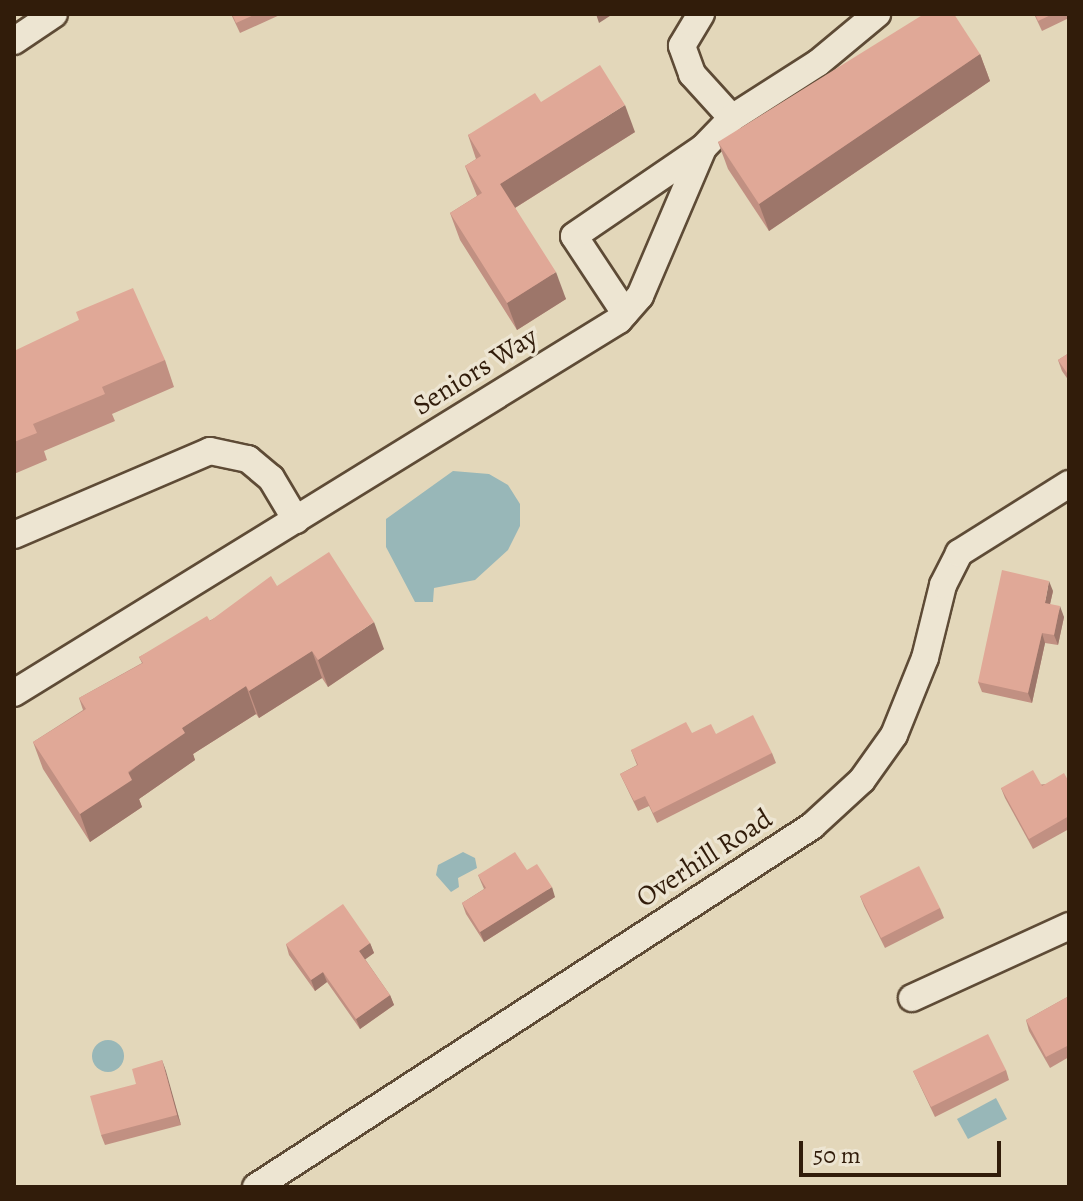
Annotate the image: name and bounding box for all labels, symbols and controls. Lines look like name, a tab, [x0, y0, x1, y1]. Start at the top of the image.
street label: Seniors Way	[407, 320, 543, 422]
street label: Overhill Road	[630, 802, 778, 914]
scale bar	[803, 1125, 1005, 1175]
text: 50 m	[813, 1139, 861, 1171]

